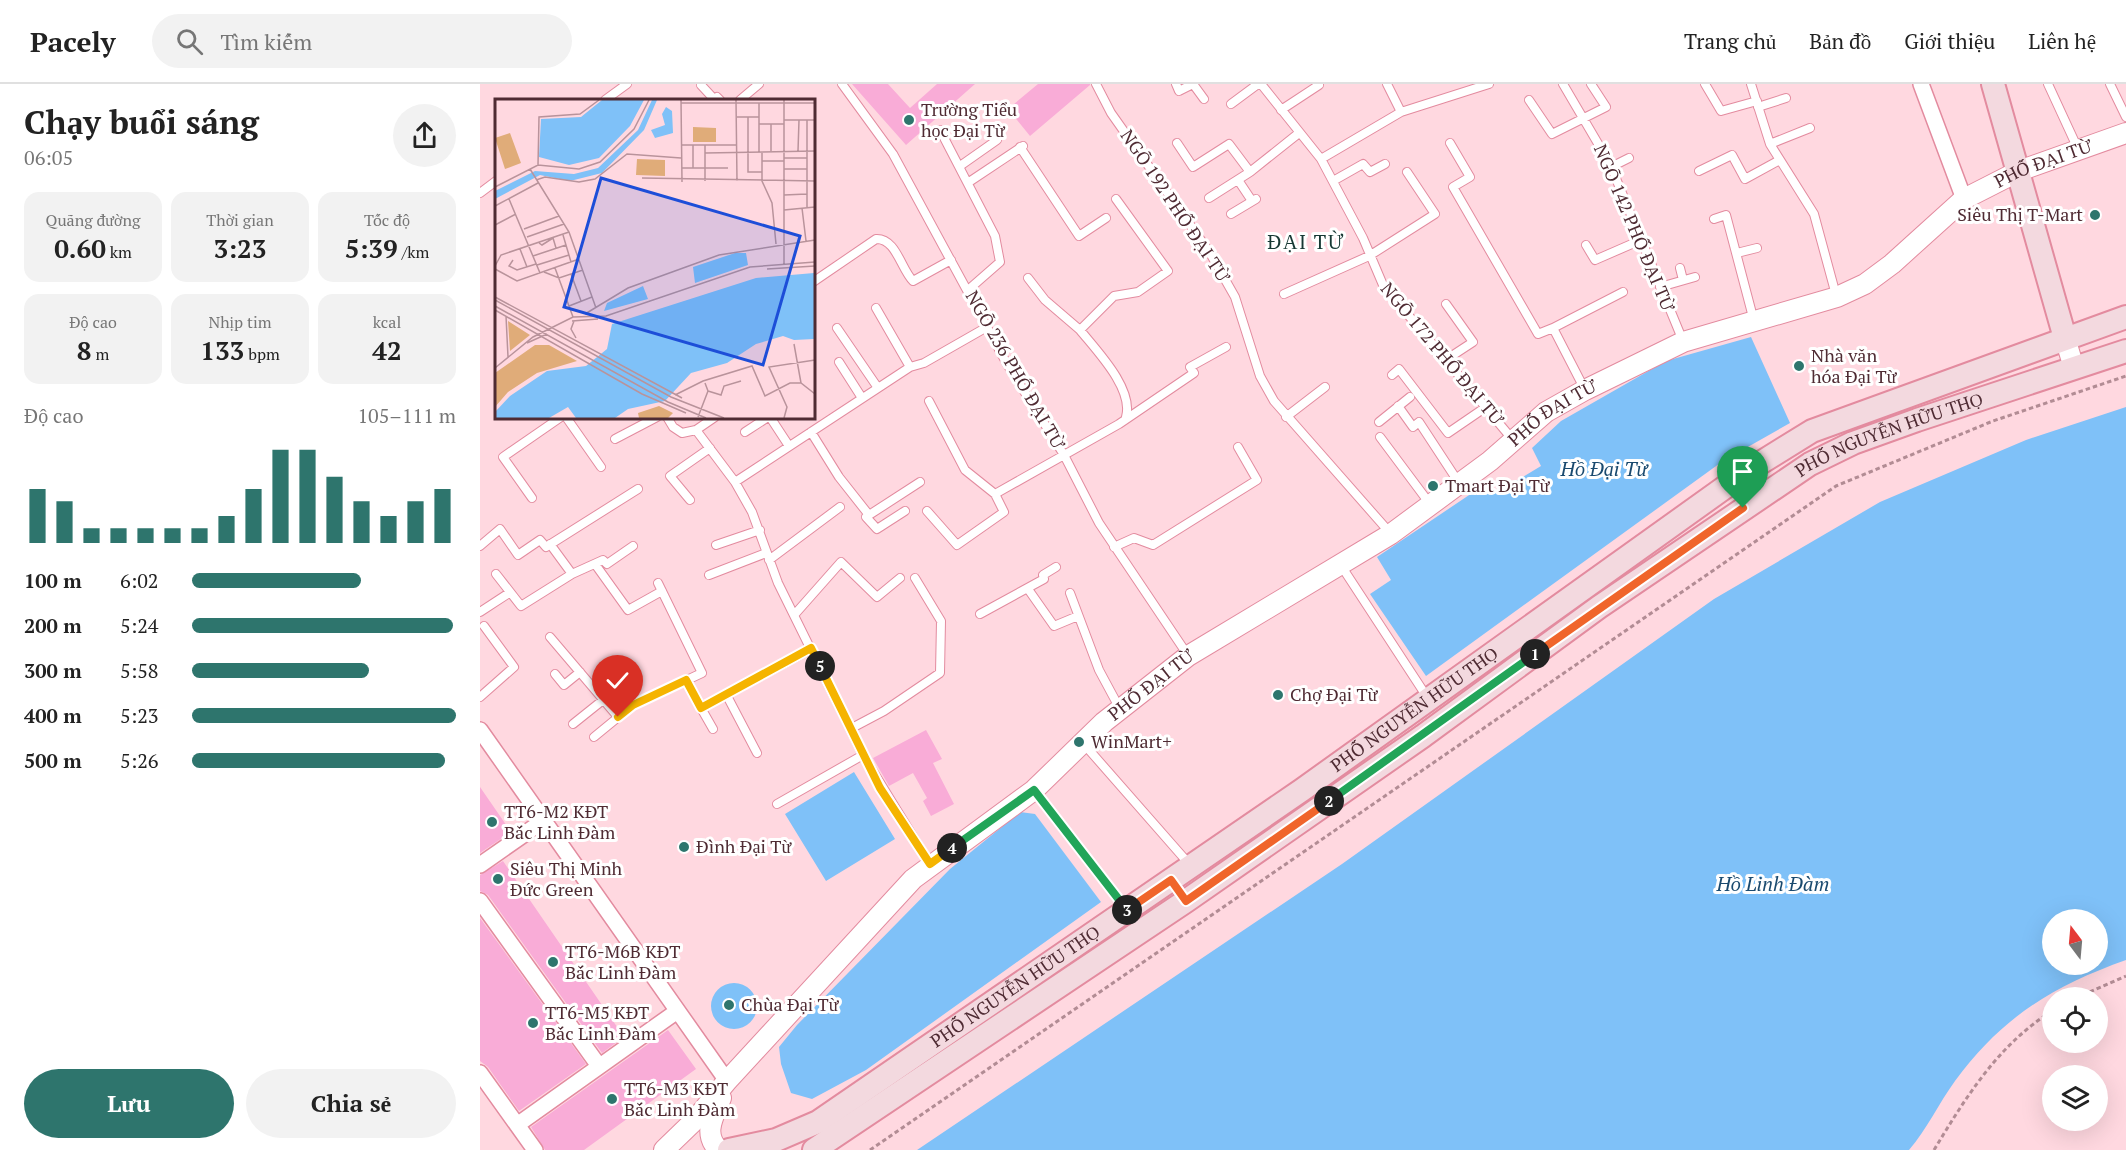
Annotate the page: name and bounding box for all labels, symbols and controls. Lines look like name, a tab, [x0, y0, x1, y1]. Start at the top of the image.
search box	[152, 14, 572, 68]
text: Pacely	[30, 23, 116, 60]
icon: search	[173, 25, 206, 58]
text: Tìm kiếm	[221, 27, 312, 56]
text: Trang chủ	[1684, 27, 1776, 55]
text: Bản đồ	[1809, 27, 1871, 55]
text: Giới thiệu	[1904, 27, 1995, 55]
text: Liên hệ	[2028, 27, 2096, 55]
place label: Trường Tiểu học Đại Từ	[921, 97, 1017, 142]
inset map	[495, 99, 814, 418]
text: Chạy buổi sáng	[24, 100, 259, 143]
button: share	[393, 104, 456, 167]
marker: Trường Tiểu học Đại Từ	[902, 113, 916, 127]
street label: NGÕ 192 PHỐ ĐẠI TỪ	[1116, 124, 1236, 287]
street label: PHỐ ĐẠI TỪ	[1990, 133, 2095, 193]
street label: NGÕ 142 PHỐ ĐẠI TỪ	[1589, 140, 1681, 315]
text: 06:05	[24, 144, 73, 171]
place label: Siêu Thị T-Mart	[1957, 202, 2083, 226]
marker: Siêu Thị T-Mart	[2088, 208, 2102, 222]
text: Quãng đường	[46, 209, 140, 231]
text: Thời gian	[206, 209, 274, 231]
text: Tốc độ	[364, 209, 410, 231]
district label: ĐẠI TỪ	[1267, 228, 1345, 255]
text: 0.60	[54, 231, 106, 265]
text: 3:23	[214, 231, 267, 265]
text: 5:39	[345, 231, 398, 265]
text: km	[106, 241, 132, 263]
text: /km	[398, 241, 429, 263]
street label: NGÕ 172 PHỐ ĐẠI TỪ	[1376, 277, 1510, 430]
street label: NGÕ 236 PHỐ ĐẠI TỪ	[961, 286, 1071, 453]
text: Độ cao	[69, 311, 117, 333]
text: Nhịp tim	[208, 311, 272, 333]
text: kcal	[373, 311, 401, 333]
text: 8	[77, 333, 92, 367]
text: 133	[200, 333, 244, 367]
text: 42	[372, 333, 402, 367]
text: m	[92, 343, 109, 365]
text: bpm	[244, 343, 280, 365]
place label: Nhà văn hóa Đại Từ	[1811, 343, 1898, 388]
marker: Nhà văn hóa Đại Từ	[1792, 359, 1806, 373]
street label: PHỐ ĐẠI TỪ	[1502, 373, 1600, 451]
street label: PHỐ NGUYỄN HỮU THỌ	[1790, 386, 1986, 482]
text: Độ cao	[24, 402, 84, 429]
text: 105–111 m	[357, 402, 456, 429]
pin	[1717, 446, 1768, 508]
water label: Hồ Đại Từ	[1560, 455, 1649, 482]
icon: arrive	[1726, 455, 1759, 488]
place label: Tmart Đại Từ	[1445, 473, 1551, 497]
marker: Tmart Đại Từ	[1426, 479, 1440, 493]
text: 100 m	[24, 567, 82, 594]
text: 6:02	[120, 567, 159, 594]
text: 200 m	[24, 612, 82, 639]
text: 5:24	[120, 612, 159, 639]
pin: 1	[1520, 639, 1550, 669]
street label: PHỐ NGUYỄN HỮU THỌ	[1326, 641, 1502, 777]
street label: PHỐ ĐẠI TỪ	[1103, 643, 1199, 725]
text: 1	[1530, 643, 1540, 665]
pin: 5	[805, 651, 835, 681]
pin	[592, 655, 643, 717]
text: 5	[815, 655, 825, 677]
text: 300 m	[24, 657, 82, 684]
text: 5:58	[120, 657, 159, 684]
icon: check	[601, 664, 634, 697]
place label: Chợ Đại Từ	[1290, 682, 1379, 706]
marker: Chợ Đại Từ	[1271, 688, 1285, 702]
text: 400 m	[24, 702, 82, 729]
text: 5:23	[120, 702, 159, 729]
place label: WinMart+	[1091, 729, 1172, 753]
marker: WinMart+	[1072, 735, 1086, 749]
text: 500 m	[24, 747, 82, 774]
text: 5:26	[120, 747, 159, 774]
pin: 2	[1314, 786, 1344, 816]
text: 2	[1324, 790, 1334, 812]
place label: TT6-M2 KĐT Bắc Linh Đàm	[504, 799, 616, 844]
marker: TT6-M2 KĐT Bắc Linh Đàm	[485, 815, 499, 829]
pin: 4	[937, 833, 967, 863]
place label: Đình Đại Từ	[696, 834, 792, 858]
text: 4	[947, 837, 957, 859]
marker: Đình Đại Từ	[677, 840, 691, 854]
place label: Siêu Thị Minh Đức Green	[510, 856, 623, 901]
water label: Hồ Linh Đàm	[1715, 870, 1830, 897]
marker: Siêu Thị Minh Đức Green	[491, 872, 505, 886]
pin: 3	[1112, 895, 1142, 925]
text: 3	[1122, 899, 1132, 921]
north arrow	[2042, 909, 2108, 975]
map controls	[2042, 909, 2108, 1131]
street label: PHỐ NGUYỄN HỮU THỌ	[925, 919, 1104, 1052]
place label: TT6-M6B KĐT Bắc Linh Đàm	[565, 939, 680, 984]
marker: TT6-M6B KĐT Bắc Linh Đàm	[546, 955, 560, 969]
button: locate	[2042, 987, 2108, 1053]
place label: Chùa Đại Từ	[741, 992, 840, 1016]
marker: Chùa Đại Từ	[722, 998, 736, 1012]
place label: TT6-M5 KĐT Bắc Linh Đàm	[545, 1000, 657, 1045]
marker: TT6-M5 KĐT Bắc Linh Đàm	[526, 1016, 540, 1030]
button: layers	[2042, 1065, 2108, 1131]
button: Lưu	[24, 1069, 234, 1138]
button: Chia sẻ	[246, 1069, 456, 1138]
place label: TT6-M3 KĐT Bắc Linh Đàm	[624, 1076, 736, 1121]
marker: TT6-M3 KĐT Bắc Linh Đàm	[605, 1092, 619, 1106]

